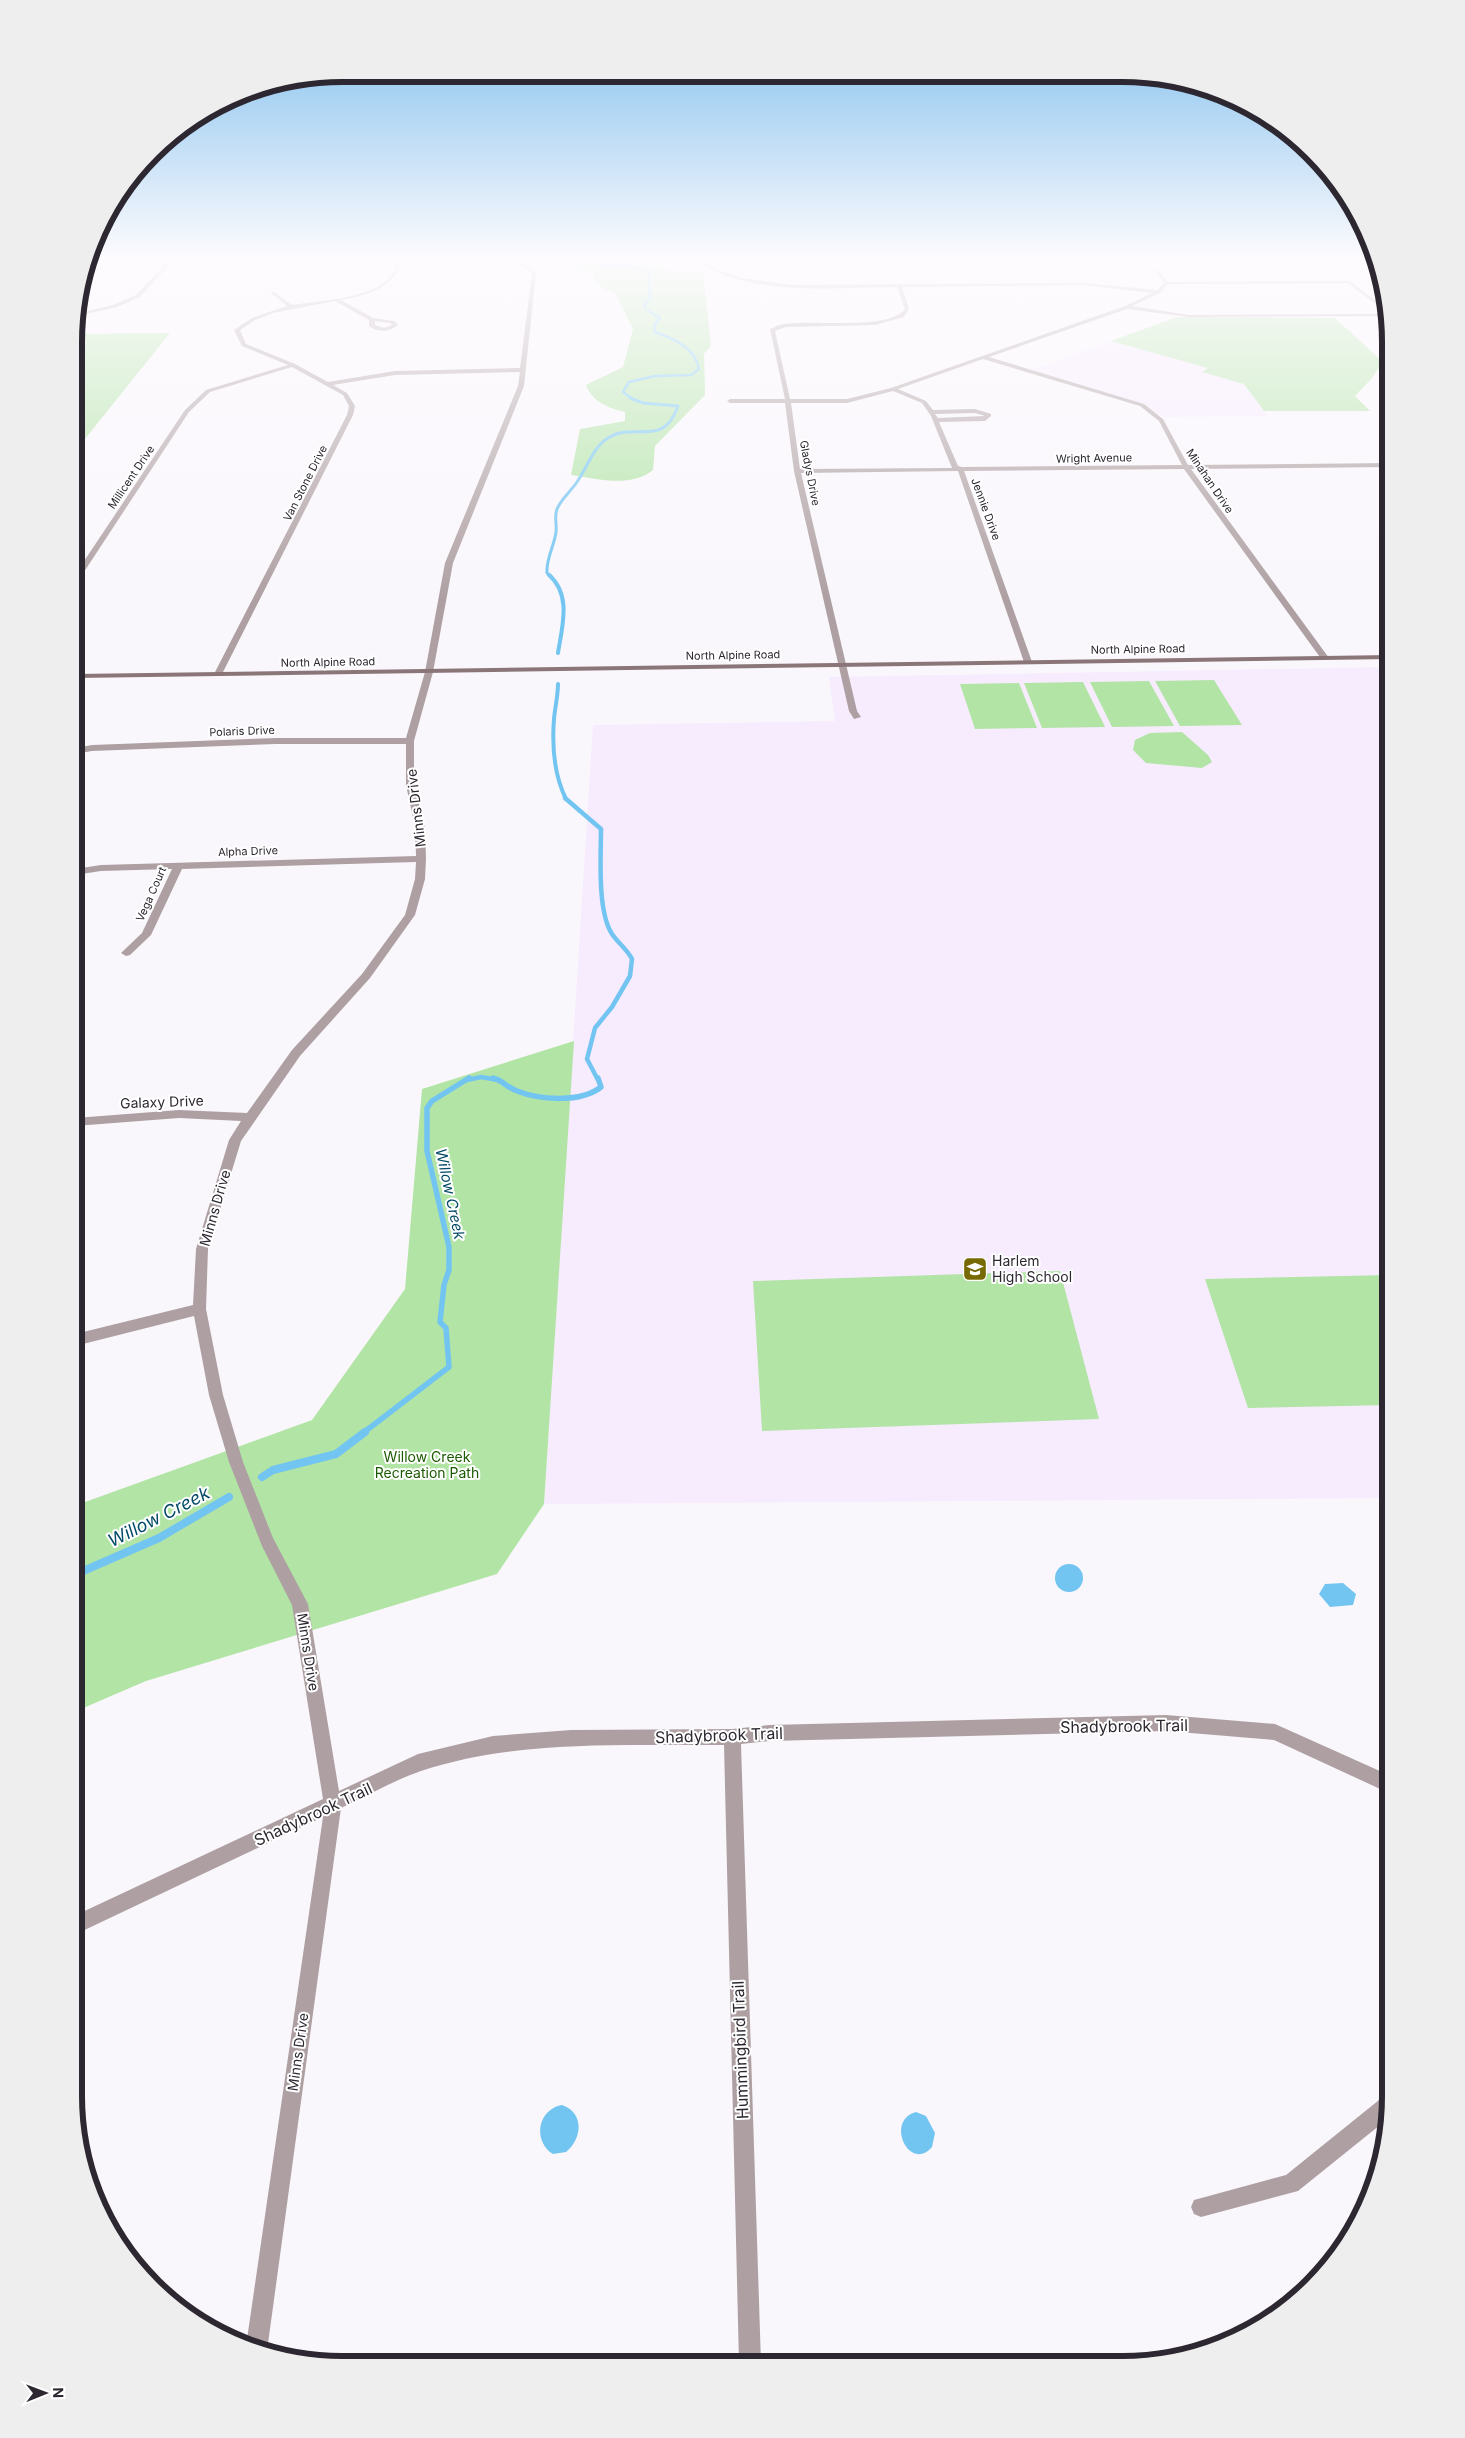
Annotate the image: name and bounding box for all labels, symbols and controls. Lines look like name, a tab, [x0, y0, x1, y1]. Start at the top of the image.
street label: Gladys Drive	[797, 439, 823, 507]
street label: Millicent Drive	[105, 443, 157, 511]
street label: Van Stone Drive	[280, 443, 330, 523]
street label: Minahan Drive	[1183, 446, 1237, 516]
street label: Wright Avenue	[1056, 450, 1132, 466]
street label: Jennie Drive	[968, 476, 1004, 542]
street label: North Alpine Road	[1091, 641, 1185, 657]
street label: North Alpine Road	[686, 647, 780, 663]
street label: North Alpine Road	[281, 654, 375, 670]
street label: Polaris Drive	[209, 723, 275, 739]
street label: Minns Drive	[402, 768, 429, 848]
street label: Alpha Drive	[218, 843, 278, 859]
street label: Vega Court	[133, 864, 169, 924]
street label: Galaxy Drive	[120, 1092, 204, 1111]
water label: Willow Creek	[432, 1147, 470, 1242]
street label: Minns Drive	[196, 1168, 234, 1248]
place label: Harlem High School	[992, 1252, 1072, 1285]
school or university icon: Harlem High School	[962, 1256, 988, 1282]
park label: Willow Creek Recreation Path	[375, 1448, 479, 1481]
water label: Willow Creek	[104, 1481, 214, 1551]
street label: Minns Drive	[294, 1612, 323, 1692]
street label: Shadybrook Trail	[1060, 1715, 1188, 1737]
street label: Shadybrook Trail	[655, 1723, 783, 1747]
street label: Shadybrook Trail	[251, 1778, 375, 1850]
street label: Hummingbird Trail	[728, 1980, 752, 2120]
street label: Minns Drive	[284, 2012, 311, 2092]
north arrow	[20, 2368, 70, 2418]
text: N	[50, 2387, 67, 2398]

